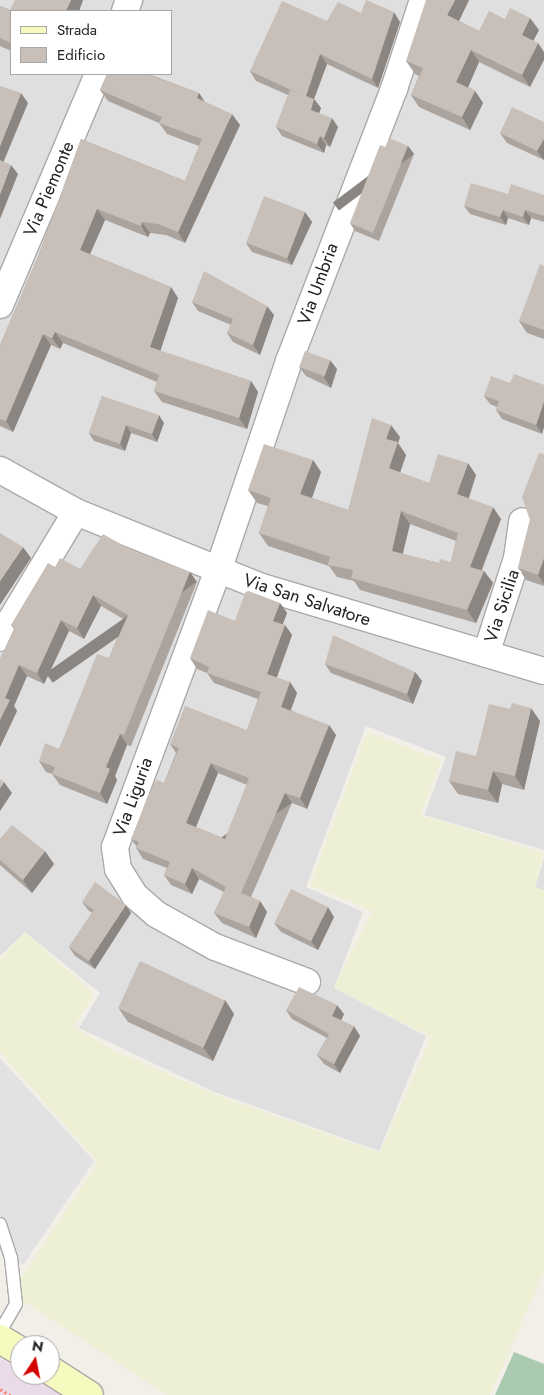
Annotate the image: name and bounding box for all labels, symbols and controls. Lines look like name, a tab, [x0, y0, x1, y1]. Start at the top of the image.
legend	[10, 10, 172, 75]
text: Strada	[57, 19, 97, 41]
text: Edificio	[57, 44, 105, 66]
street label: Via Piemonte	[19, 138, 79, 240]
street label: Via Umbria	[293, 240, 343, 328]
street label: Via Sicilia	[480, 567, 524, 645]
street label: Via San Salvatore	[241, 569, 373, 631]
street label: Via Liguria	[109, 754, 157, 840]
north arrow	[10, 1335, 60, 1385]
text: N	[30, 1335, 45, 1357]

